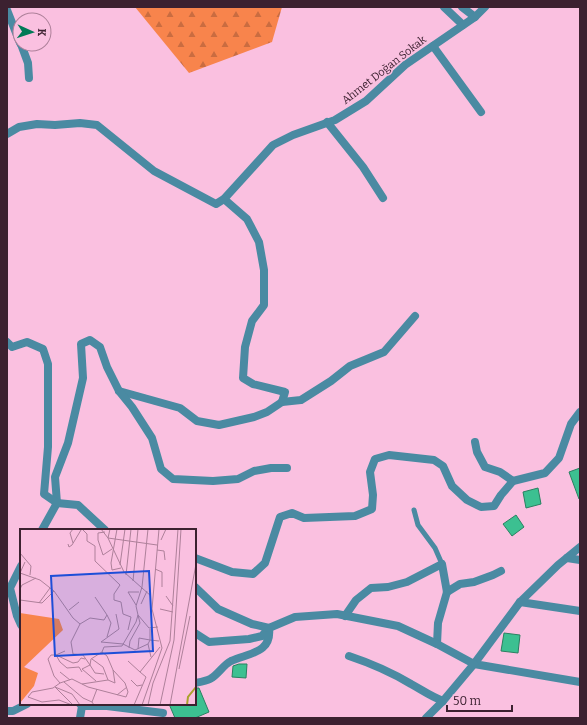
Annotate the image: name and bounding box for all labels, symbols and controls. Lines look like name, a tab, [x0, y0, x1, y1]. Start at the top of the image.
north arrow	[12, 12, 52, 52]
text: K	[35, 28, 48, 37]
street label: Ahmet Doğan Sokak	[339, 33, 429, 107]
inset map	[20, 529, 196, 705]
scale bar	[447, 687, 512, 713]
text: 50 m	[453, 694, 482, 708]

